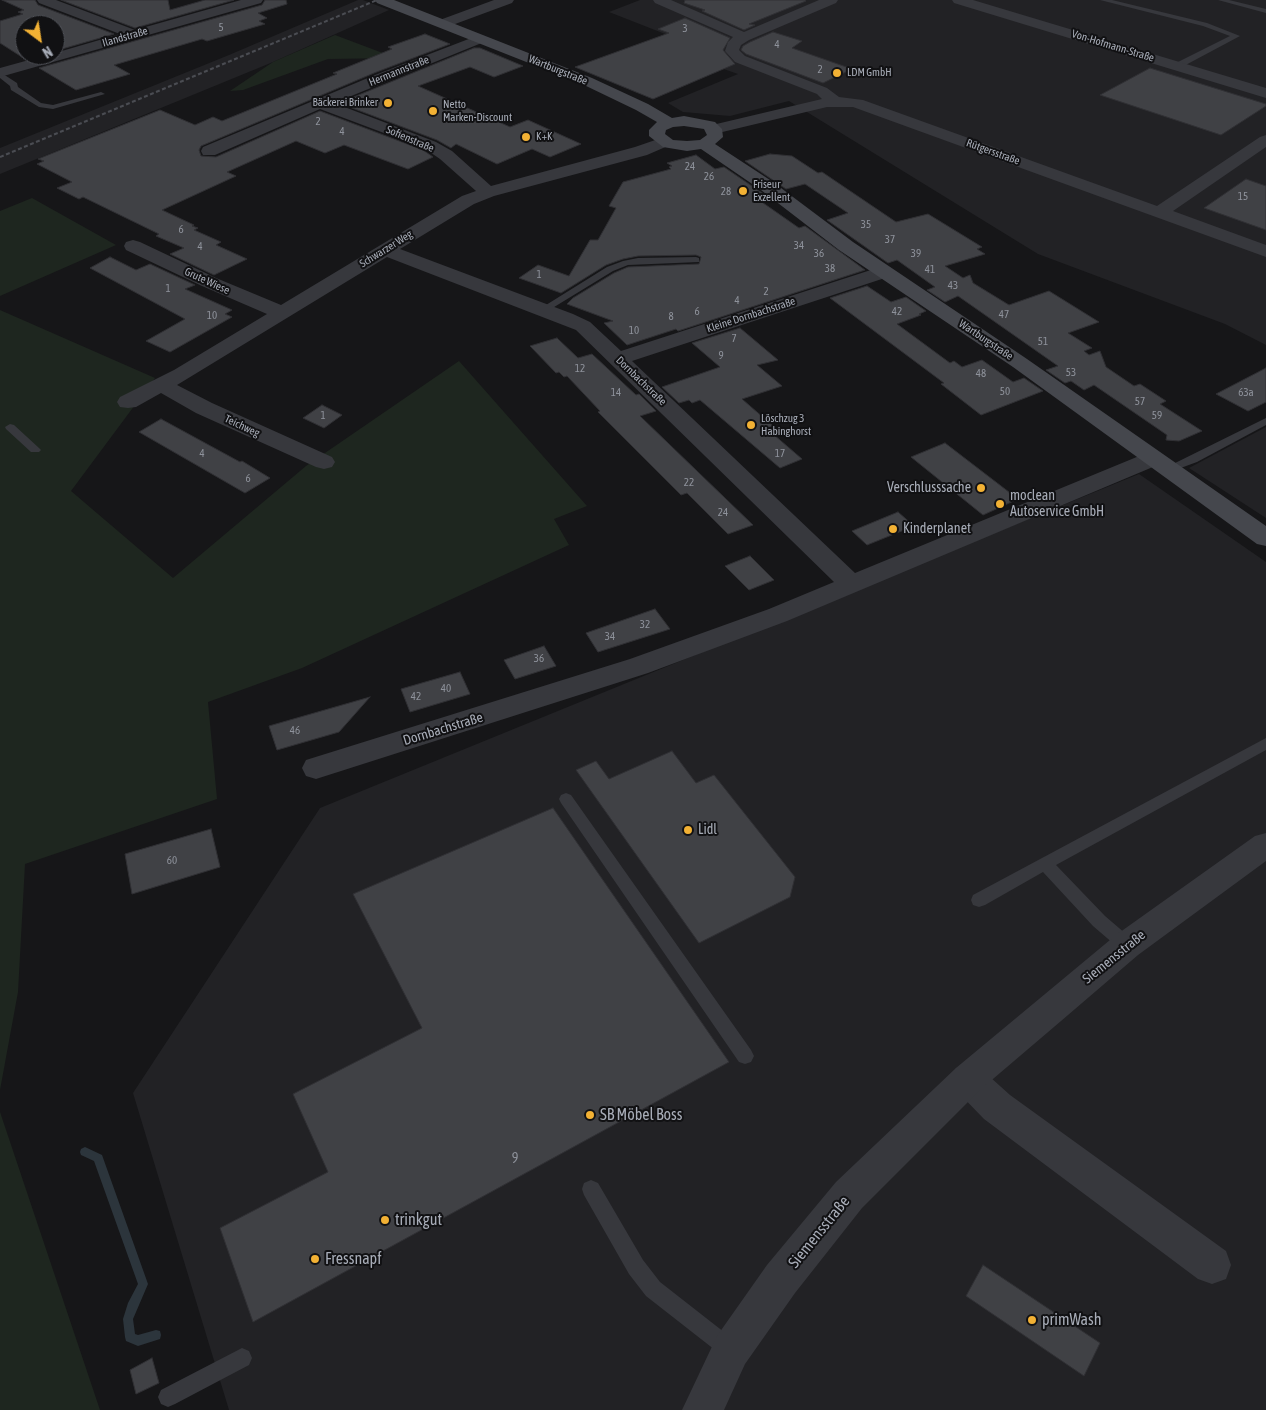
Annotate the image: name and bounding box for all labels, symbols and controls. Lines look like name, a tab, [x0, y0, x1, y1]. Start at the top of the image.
north arrow	[15, 15, 65, 65]
house number: 5	[218, 21, 224, 35]
house number: 3	[682, 22, 688, 36]
street label: Ilandstraße	[101, 24, 149, 50]
street label: Von-Hofmann-Straße	[1070, 27, 1156, 65]
house number: 4	[774, 38, 780, 52]
text: N	[40, 43, 55, 61]
street label: Wartburgstraße	[527, 52, 589, 88]
street label: Hermannstraße	[367, 53, 431, 89]
house number: 2	[817, 63, 823, 77]
place label: LDM GmbH	[847, 66, 892, 80]
marker: LDM GmbH	[831, 67, 843, 79]
place label: Bäckerei Brinker	[313, 96, 378, 110]
marker: Bäckerei Brinker	[382, 97, 394, 109]
place label: Netto Marken-Discount	[443, 98, 512, 124]
marker: Netto Marken-Discount	[427, 105, 439, 117]
house number: 2	[315, 115, 321, 129]
street label: Sofienstraße	[384, 123, 436, 155]
house number: 4	[339, 125, 345, 139]
place label: K+K	[536, 130, 552, 144]
marker: K+K	[520, 131, 532, 143]
street label: Rütgersstraße	[964, 136, 1022, 168]
house number: 24	[685, 160, 695, 174]
house number: 26	[704, 170, 714, 184]
place label: Friseur Exzellent	[753, 178, 790, 204]
house number: 28	[721, 185, 731, 199]
marker: Friseur Exzellent	[737, 185, 749, 197]
house number: 15	[1238, 190, 1248, 204]
house number: 35	[861, 218, 871, 232]
house number: 6	[178, 223, 184, 237]
street label: Schwarzer Weg	[357, 228, 415, 270]
house number: 37	[885, 233, 895, 247]
house number: 34	[794, 239, 804, 253]
house number: 4	[197, 240, 203, 254]
house number: 36	[814, 247, 824, 261]
house number: 39	[911, 247, 921, 261]
house number: 38	[825, 262, 835, 276]
house number: 41	[925, 263, 935, 277]
street label: Grute Wiese	[182, 265, 232, 297]
house number: 1	[536, 268, 542, 282]
house number: 43	[948, 279, 958, 293]
house number: 1	[165, 282, 171, 296]
house number: 2	[763, 285, 769, 299]
street label: Kleine Dornbachstraße	[705, 294, 797, 336]
house number: 4	[734, 294, 740, 308]
house number: 6	[694, 305, 700, 319]
house number: 42	[892, 305, 902, 319]
house number: 47	[999, 308, 1009, 322]
house number: 10	[207, 309, 217, 323]
house number: 8	[668, 310, 674, 324]
street label: Wartburgstraße	[956, 317, 1016, 363]
house number: 10	[629, 324, 639, 338]
house number: 7	[731, 332, 737, 346]
house number: 51	[1038, 335, 1048, 349]
house number: 9	[718, 349, 724, 363]
street label: Dornbachstraße	[613, 354, 669, 408]
house number: 12	[575, 362, 585, 376]
house number: 53	[1066, 366, 1076, 380]
house number: 48	[976, 367, 986, 381]
house number: 50	[1000, 385, 1010, 399]
house number: 14	[611, 386, 621, 400]
house number: 63a	[1238, 386, 1254, 400]
house number: 57	[1135, 395, 1145, 409]
house number: 1	[320, 409, 326, 423]
house number: 59	[1152, 409, 1162, 423]
street label: Teichweg	[222, 412, 262, 440]
place label: Löschzug 3 Habinghorst	[761, 412, 811, 438]
marker: Löschzug 3 Habinghorst	[745, 419, 757, 431]
house number: 4	[199, 447, 205, 461]
house number: 17	[775, 447, 785, 461]
house number: 6	[245, 472, 251, 486]
house number: 22	[684, 476, 694, 490]
place label: Verschlusssache	[887, 480, 971, 496]
marker: Verschlusssache	[975, 482, 987, 494]
place label: moclean Autoservice GmbH	[1010, 488, 1104, 520]
marker: moclean Autoservice GmbH	[994, 498, 1006, 510]
house number: 24	[718, 506, 728, 520]
place label: Kinderplanet	[903, 521, 971, 537]
marker: Kinderplanet	[887, 523, 899, 535]
house number: 32	[640, 618, 650, 632]
house number: 34	[605, 630, 615, 644]
house number: 36	[534, 652, 544, 666]
house number: 40	[441, 682, 451, 696]
house number: 42	[411, 690, 421, 704]
street label: Dornbachstraße	[401, 709, 485, 749]
house number: 46	[290, 724, 300, 738]
place label: Lidl	[698, 822, 717, 838]
marker: Lidl	[682, 824, 694, 836]
house number: 60	[167, 854, 177, 868]
street label: Siemensstraße	[1079, 927, 1149, 987]
place label: SB Möbel Boss	[600, 1105, 682, 1125]
marker: SB Möbel Boss	[584, 1109, 596, 1121]
house number: 9	[512, 1151, 518, 1167]
street label: Siemensstraße	[784, 1192, 854, 1272]
place label: trinkgut	[395, 1210, 442, 1230]
marker: trinkgut	[379, 1214, 391, 1226]
place label: Fressnapf	[325, 1249, 382, 1269]
marker: Fressnapf	[309, 1253, 321, 1265]
place label: primWash	[1042, 1310, 1101, 1330]
marker: primWash	[1026, 1314, 1038, 1326]

